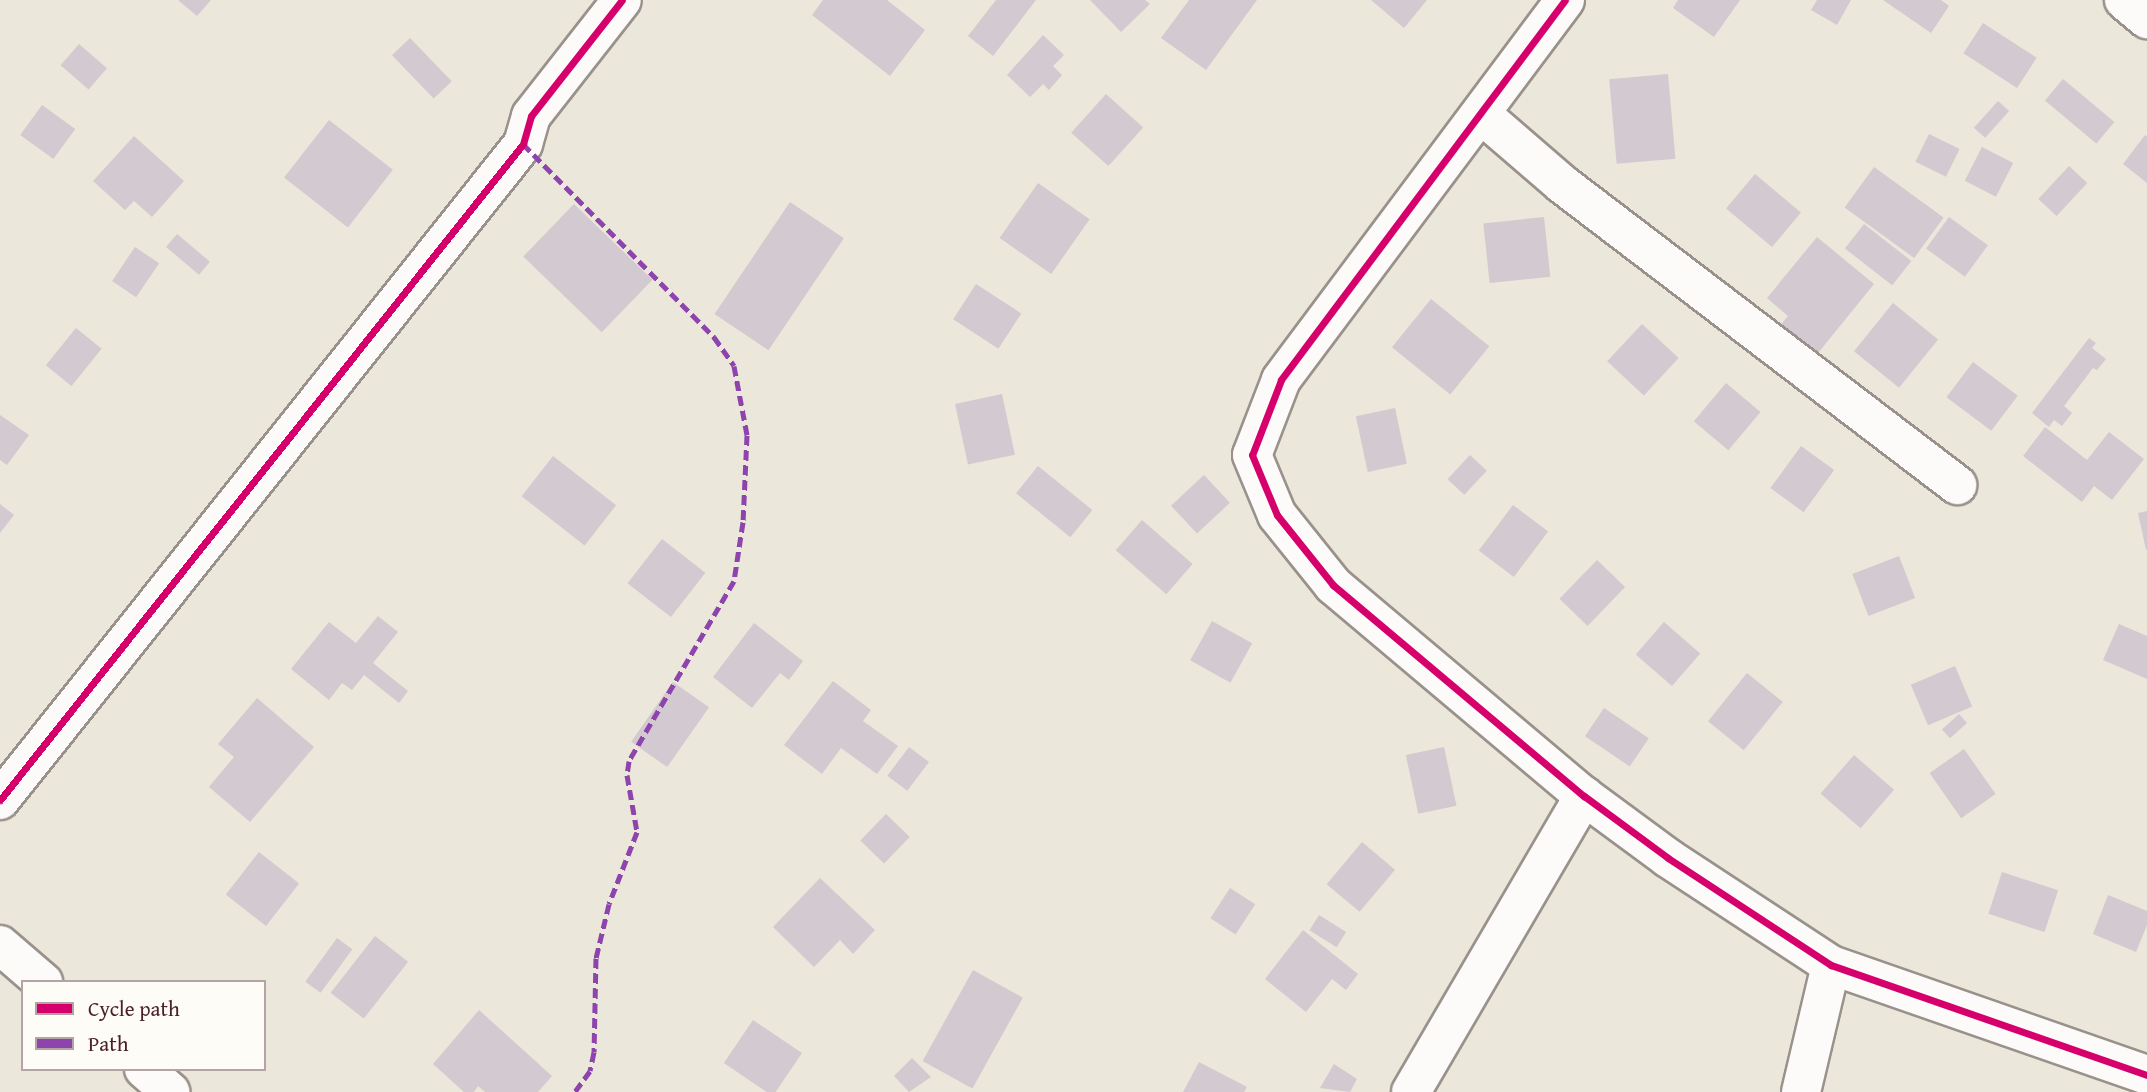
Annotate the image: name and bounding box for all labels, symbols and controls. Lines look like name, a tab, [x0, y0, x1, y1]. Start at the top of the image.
legend	[21, 980, 266, 1071]
text: Cycle path	[88, 993, 180, 1024]
text: Path	[88, 1028, 128, 1059]

